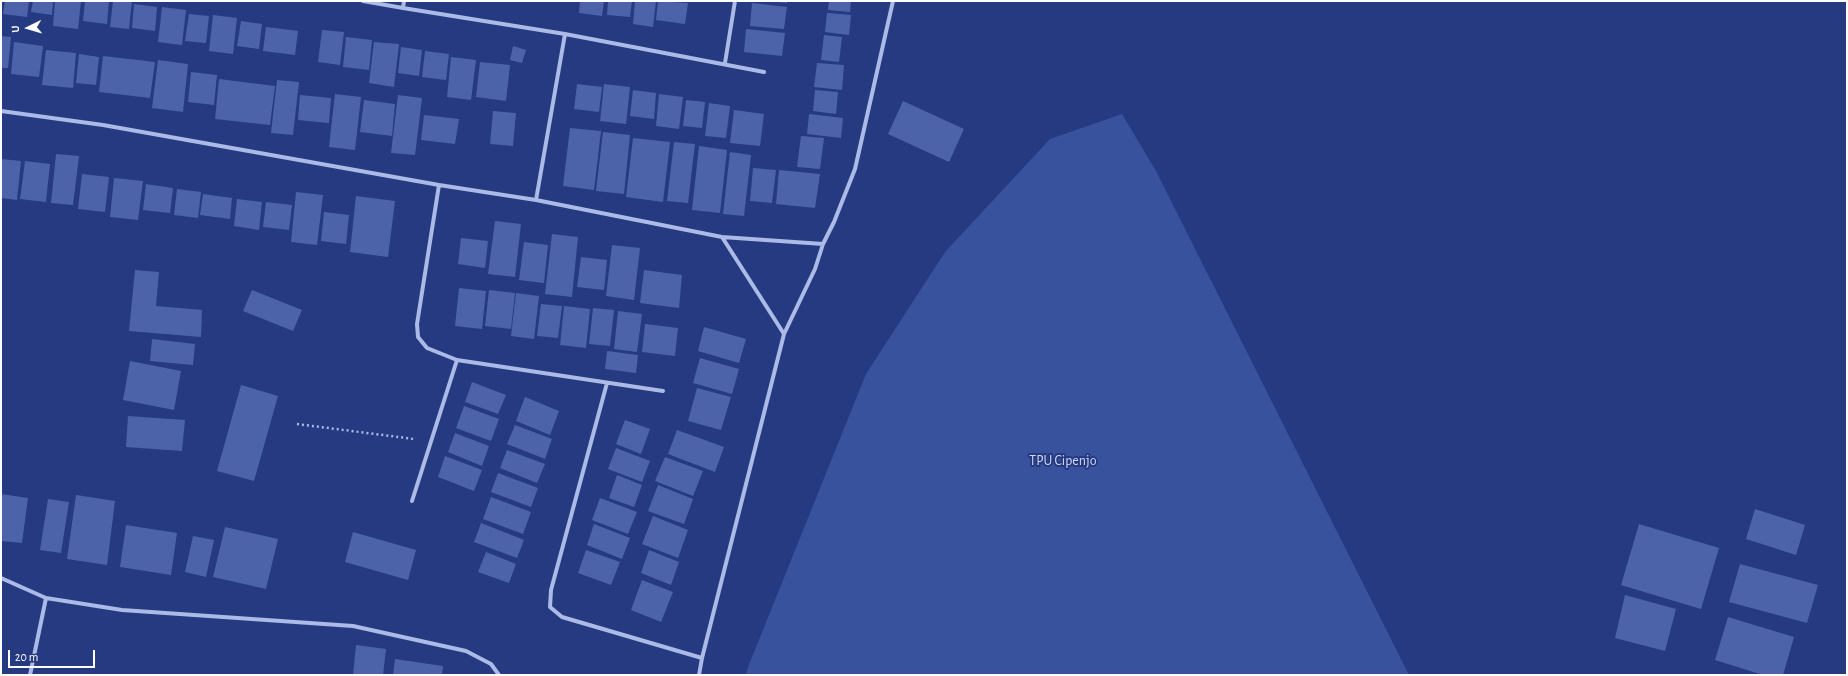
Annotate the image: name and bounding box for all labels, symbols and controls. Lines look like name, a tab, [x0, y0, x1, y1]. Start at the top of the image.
north arrow	[8, 8, 48, 48]
text: U	[10, 25, 21, 33]
park label: TPU Cipenjo	[1029, 453, 1097, 469]
scale bar	[10, 642, 97, 668]
text: 20 m	[15, 651, 38, 663]

